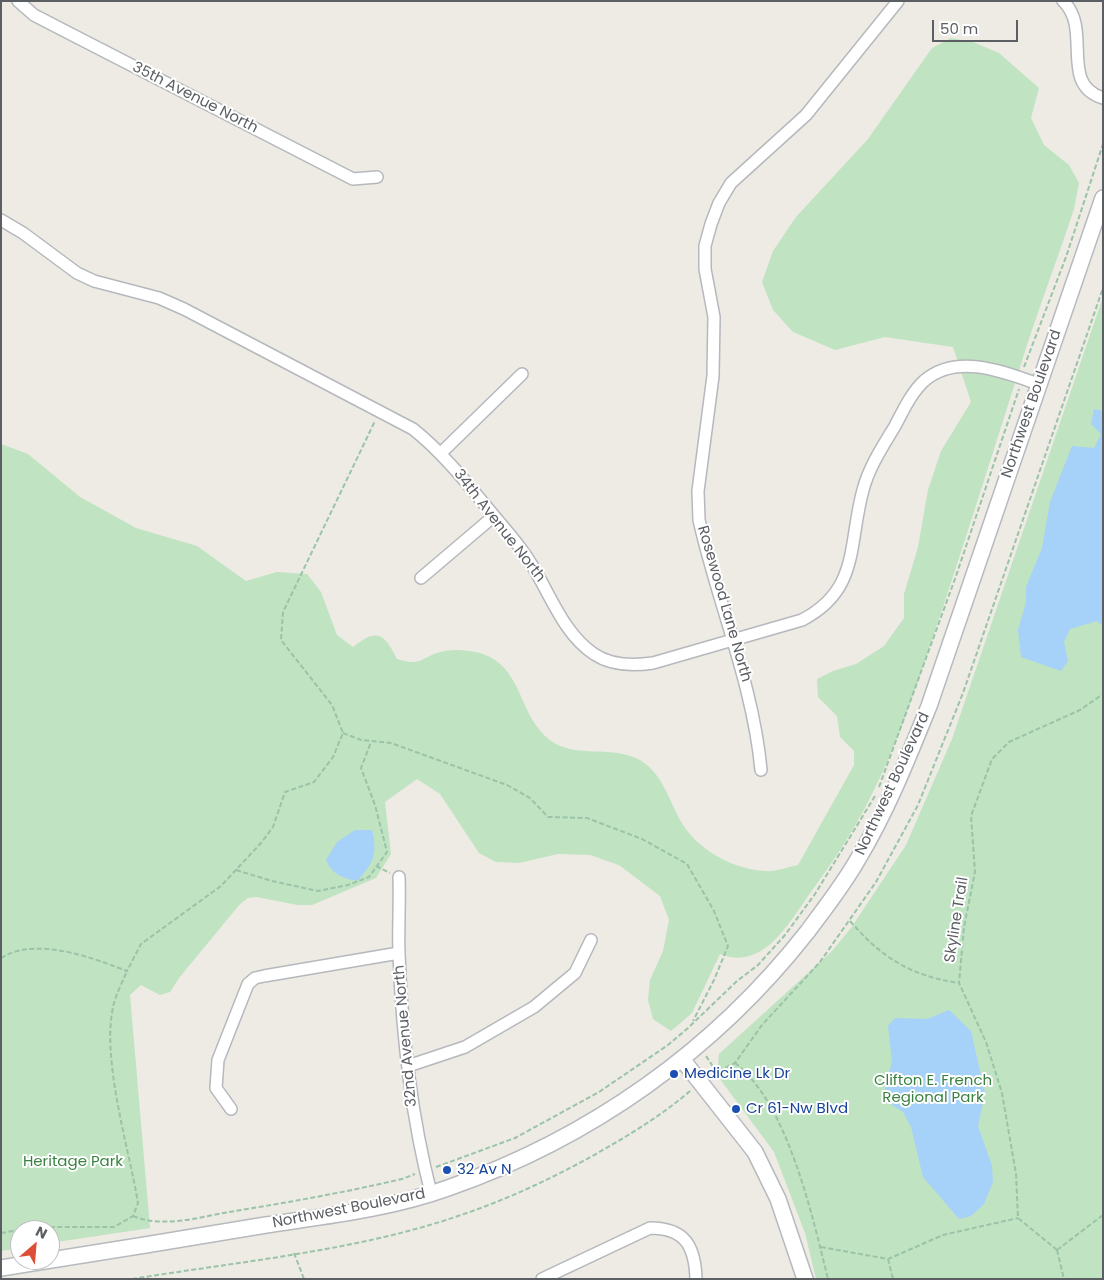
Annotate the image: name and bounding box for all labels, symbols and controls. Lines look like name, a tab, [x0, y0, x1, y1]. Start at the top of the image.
scale bar	[934, 10, 1020, 42]
text: 50 m	[940, 18, 978, 39]
street label: 35th Avenue North	[129, 59, 261, 137]
street label: Northwest Boulevard	[998, 328, 1066, 480]
street label: 34th Avenue North	[449, 466, 549, 586]
street label: Rosewood Lane North	[693, 524, 755, 684]
street label: Northwest Boulevard	[852, 710, 934, 858]
street label: Skyline Trail	[941, 876, 973, 964]
street label: 32nd Avenue North	[391, 964, 421, 1108]
place label: Medicine Lk Dr	[684, 1065, 790, 1083]
marker: Medicine Lk Dr	[668, 1068, 680, 1080]
park label: Clifton E. French Regional Park	[874, 1072, 992, 1107]
place label: Cr 61-Nw Blvd	[746, 1100, 848, 1118]
marker: Cr 61-Nw Blvd	[730, 1103, 742, 1115]
park label: Heritage Park	[23, 1153, 123, 1171]
place label: 32 Av N	[457, 1161, 512, 1179]
marker: 32 Av N	[441, 1164, 453, 1176]
street label: Northwest Boulevard	[271, 1185, 427, 1233]
north arrow	[10, 1220, 60, 1270]
text: N	[32, 1221, 51, 1244]

